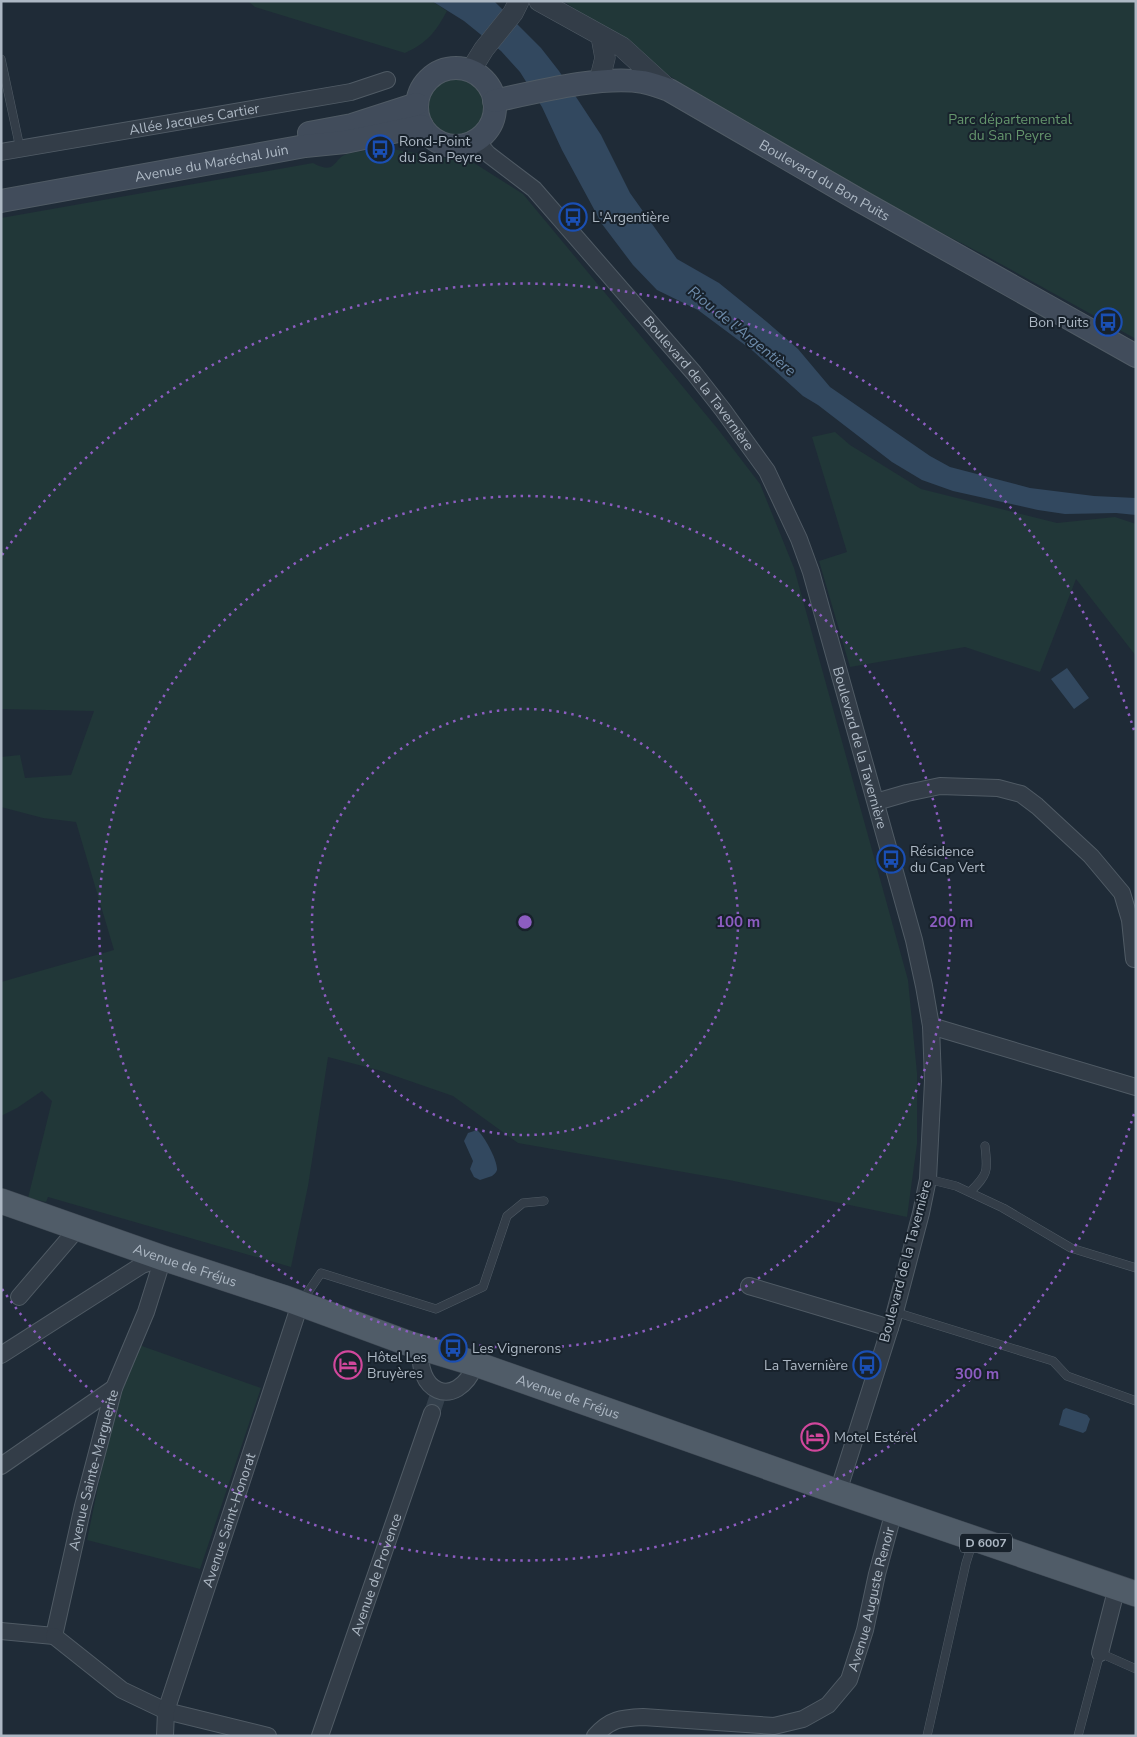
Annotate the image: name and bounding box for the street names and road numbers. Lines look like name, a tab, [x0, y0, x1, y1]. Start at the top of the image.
street label: Allée Jacques Cartier	[128, 99, 261, 140]
street label: Boulevard du Bon Puits	[756, 135, 893, 226]
street label: Avenue du Maréchal Juin	[133, 140, 290, 187]
street label: Boulevard de la Tavernière	[639, 312, 758, 455]
street label: Boulevard de la Tavernière	[828, 665, 891, 831]
street label: Boulevard de la Tavernière	[875, 1178, 936, 1344]
street label: Avenue de Fréjus	[131, 1239, 240, 1292]
street label: Avenue de Fréjus	[514, 1370, 622, 1424]
street label: Avenue Sainte-Marguerite	[64, 1387, 123, 1552]
street label: Avenue Saint-Honorat	[198, 1450, 260, 1590]
street label: Avenue de Provence	[347, 1511, 406, 1638]
street label: Avenue Auguste Renoir	[843, 1525, 899, 1674]
road number: D 6007	[960, 1534, 1012, 1552]

